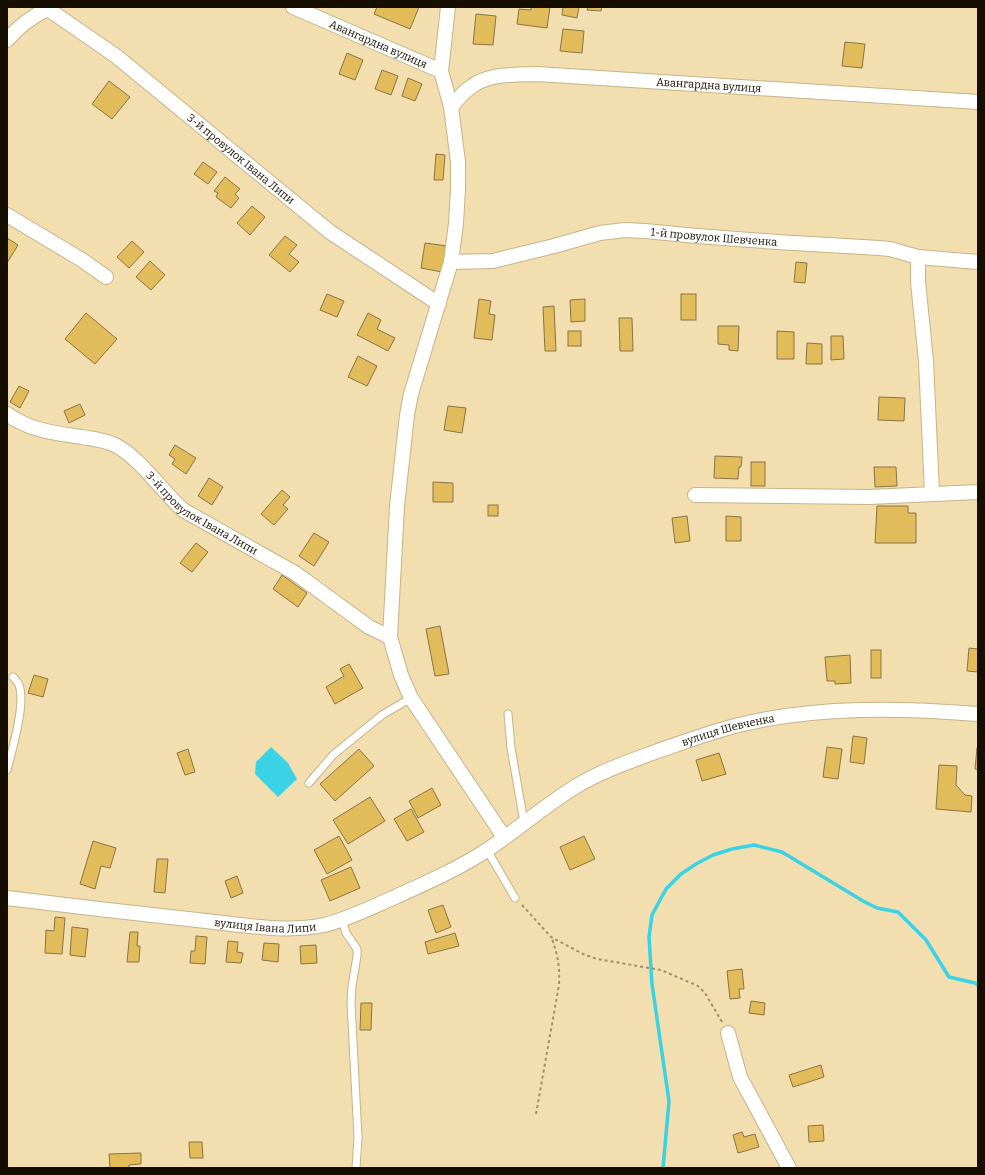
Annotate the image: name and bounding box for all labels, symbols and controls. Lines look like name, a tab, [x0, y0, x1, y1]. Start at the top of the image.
street label: Авангардна вулиця	[327, 18, 429, 71]
street label: Авангардна вулиця	[656, 76, 762, 95]
street label: 3-й провулок Івана Липи	[184, 111, 297, 207]
street label: 1-й провулок Шевченка	[650, 226, 778, 249]
street label: 3-й провулок Івана Липи	[143, 469, 260, 558]
street label: вулиця Шевченка	[680, 712, 776, 749]
street label: вулиця Івана Липи	[214, 916, 317, 935]

